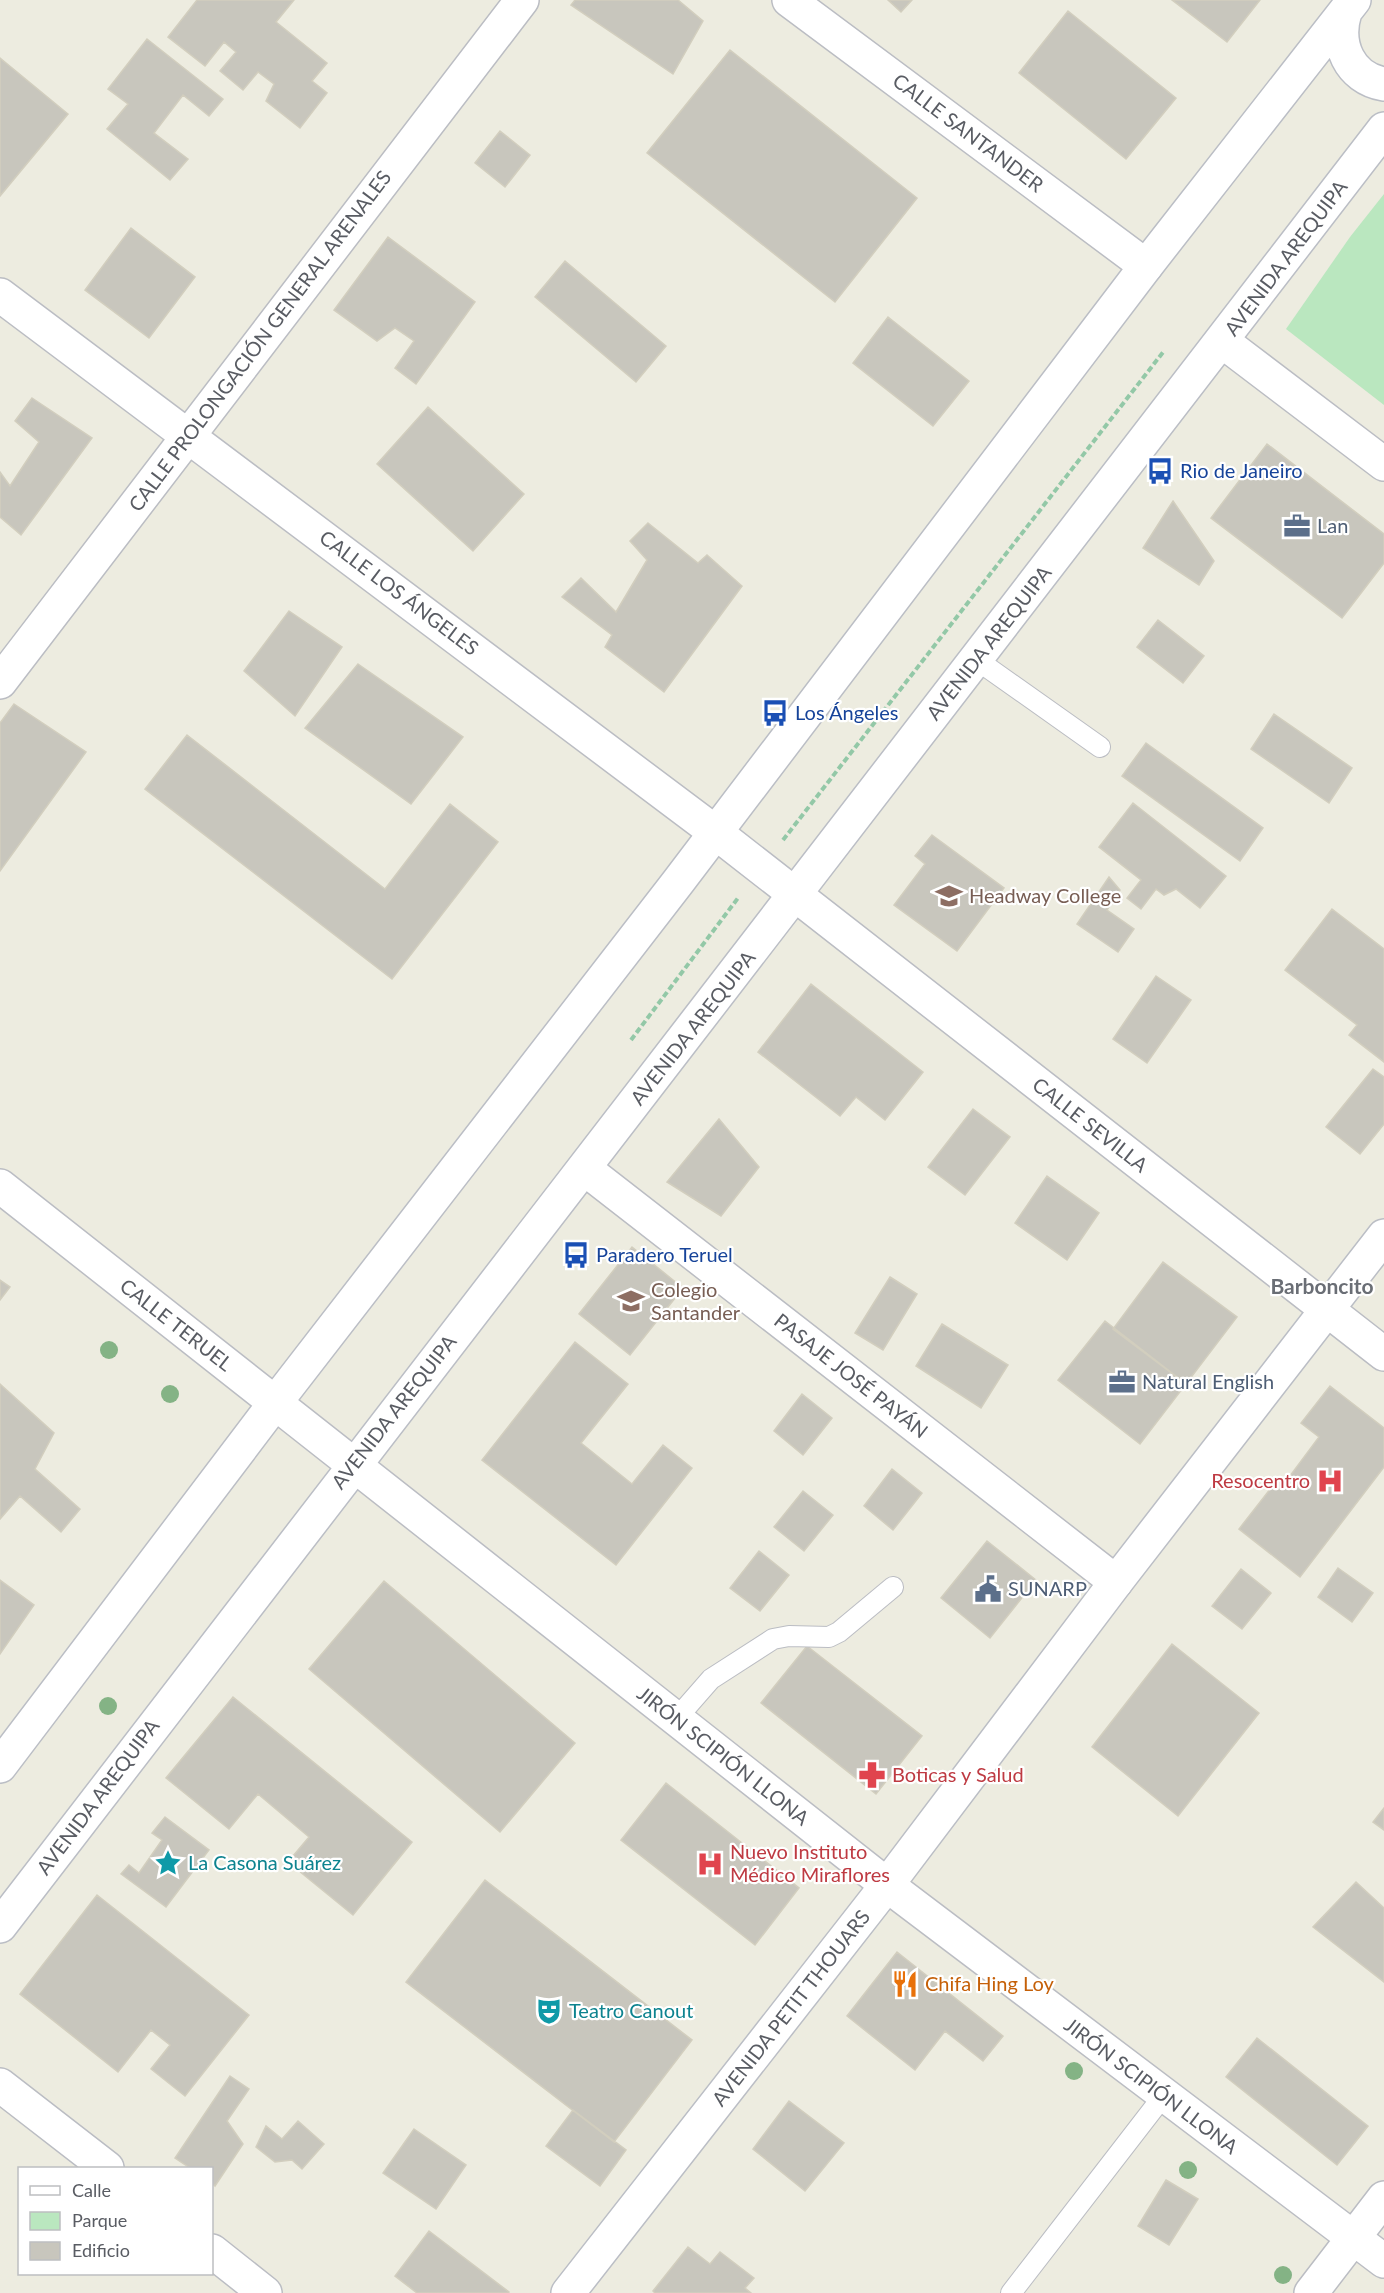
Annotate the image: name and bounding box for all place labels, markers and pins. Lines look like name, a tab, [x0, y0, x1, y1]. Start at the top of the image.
bus stop icon: Rio de Janeiro	[1145, 456, 1175, 486]
place label: Rio de Janeiro	[1180, 458, 1303, 482]
office icon: Lan	[1282, 511, 1312, 541]
place label: Lan	[1317, 513, 1348, 537]
bus stop icon: Los Ángeles	[760, 698, 790, 728]
place label: Los Ángeles	[795, 700, 898, 724]
school or university icon: Headway College	[934, 881, 964, 911]
place label: Headway College	[969, 883, 1121, 907]
bus stop icon: Paradero Teruel	[561, 1240, 591, 1270]
place label: Paradero Teruel	[596, 1242, 733, 1266]
place label: Colegio Santander	[651, 1277, 741, 1324]
school or university icon: Colegio Santander	[616, 1286, 646, 1316]
office icon: Natural English	[1107, 1367, 1137, 1397]
place label: Natural English	[1142, 1369, 1274, 1393]
hospital icon: Resocentro	[1315, 1466, 1345, 1496]
place label: Resocentro	[1211, 1468, 1310, 1492]
public building icon: SUNARP	[973, 1574, 1003, 1604]
place label: SUNARP	[1008, 1576, 1087, 1600]
pharmacy icon: Boticas y Salud	[857, 1760, 887, 1790]
place label: Boticas y Salud	[892, 1762, 1024, 1786]
place label: Nuevo Instituto Médico Miraflores	[730, 1839, 890, 1886]
place icon: La Casona Suárez	[153, 1848, 183, 1878]
hospital icon: Nuevo Instituto Médico Miraflores	[695, 1849, 725, 1879]
place label: La Casona Suárez	[188, 1850, 341, 1874]
restaurant icon: Chifa Hing Loy	[890, 1969, 920, 1999]
place label: Chifa Hing Loy	[925, 1971, 1054, 1995]
theatre icon: Teatro Canout	[534, 1996, 564, 2026]
place label: Teatro Canout	[569, 1998, 693, 2022]

